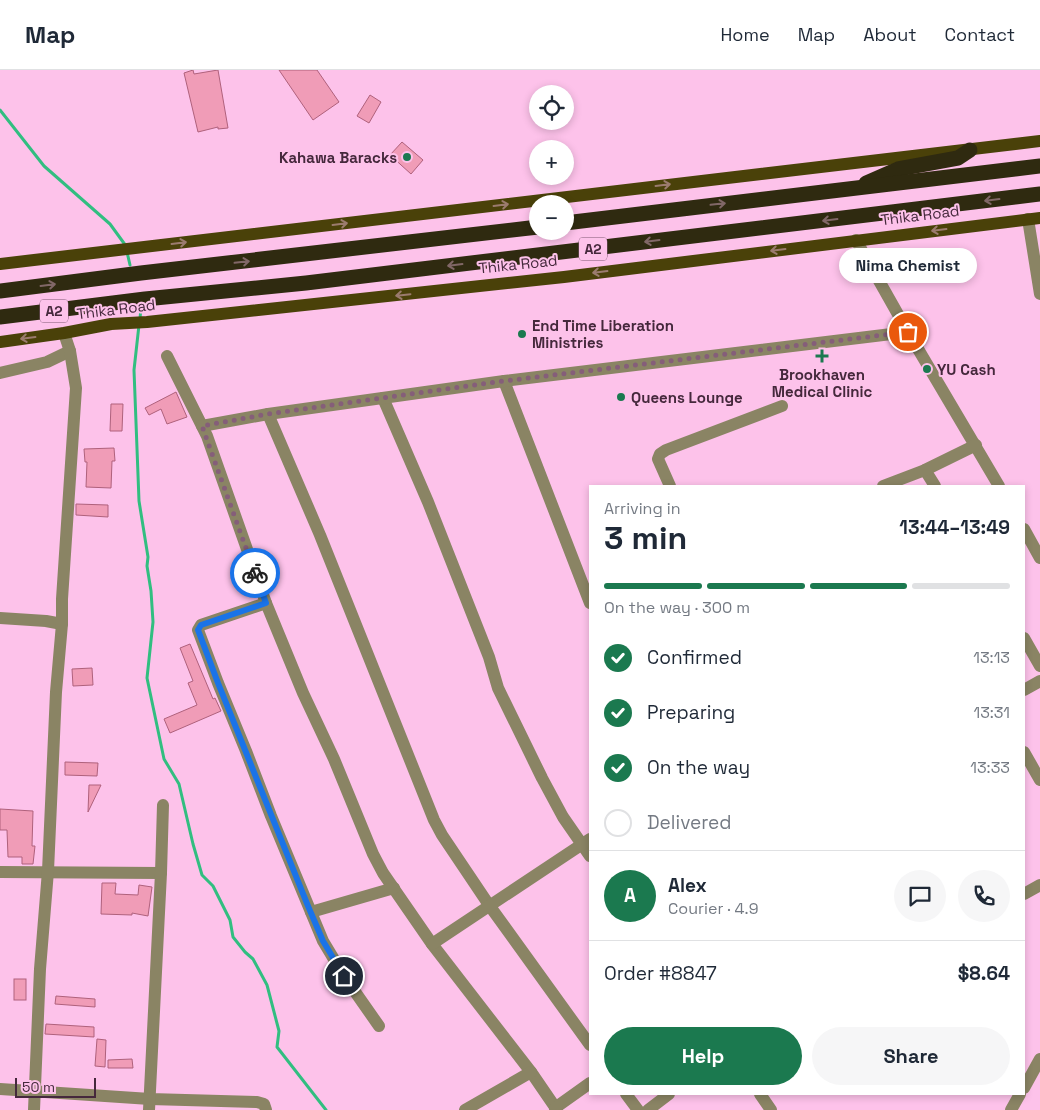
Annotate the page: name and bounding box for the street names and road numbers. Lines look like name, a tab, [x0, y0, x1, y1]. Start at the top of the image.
street label: Thika Road	[880, 201, 960, 229]
road number: A2	[579, 238, 607, 260]
street label: Thika Road	[478, 250, 558, 278]
street label: Thika Road	[76, 295, 156, 323]
road number: A2	[40, 300, 68, 322]

